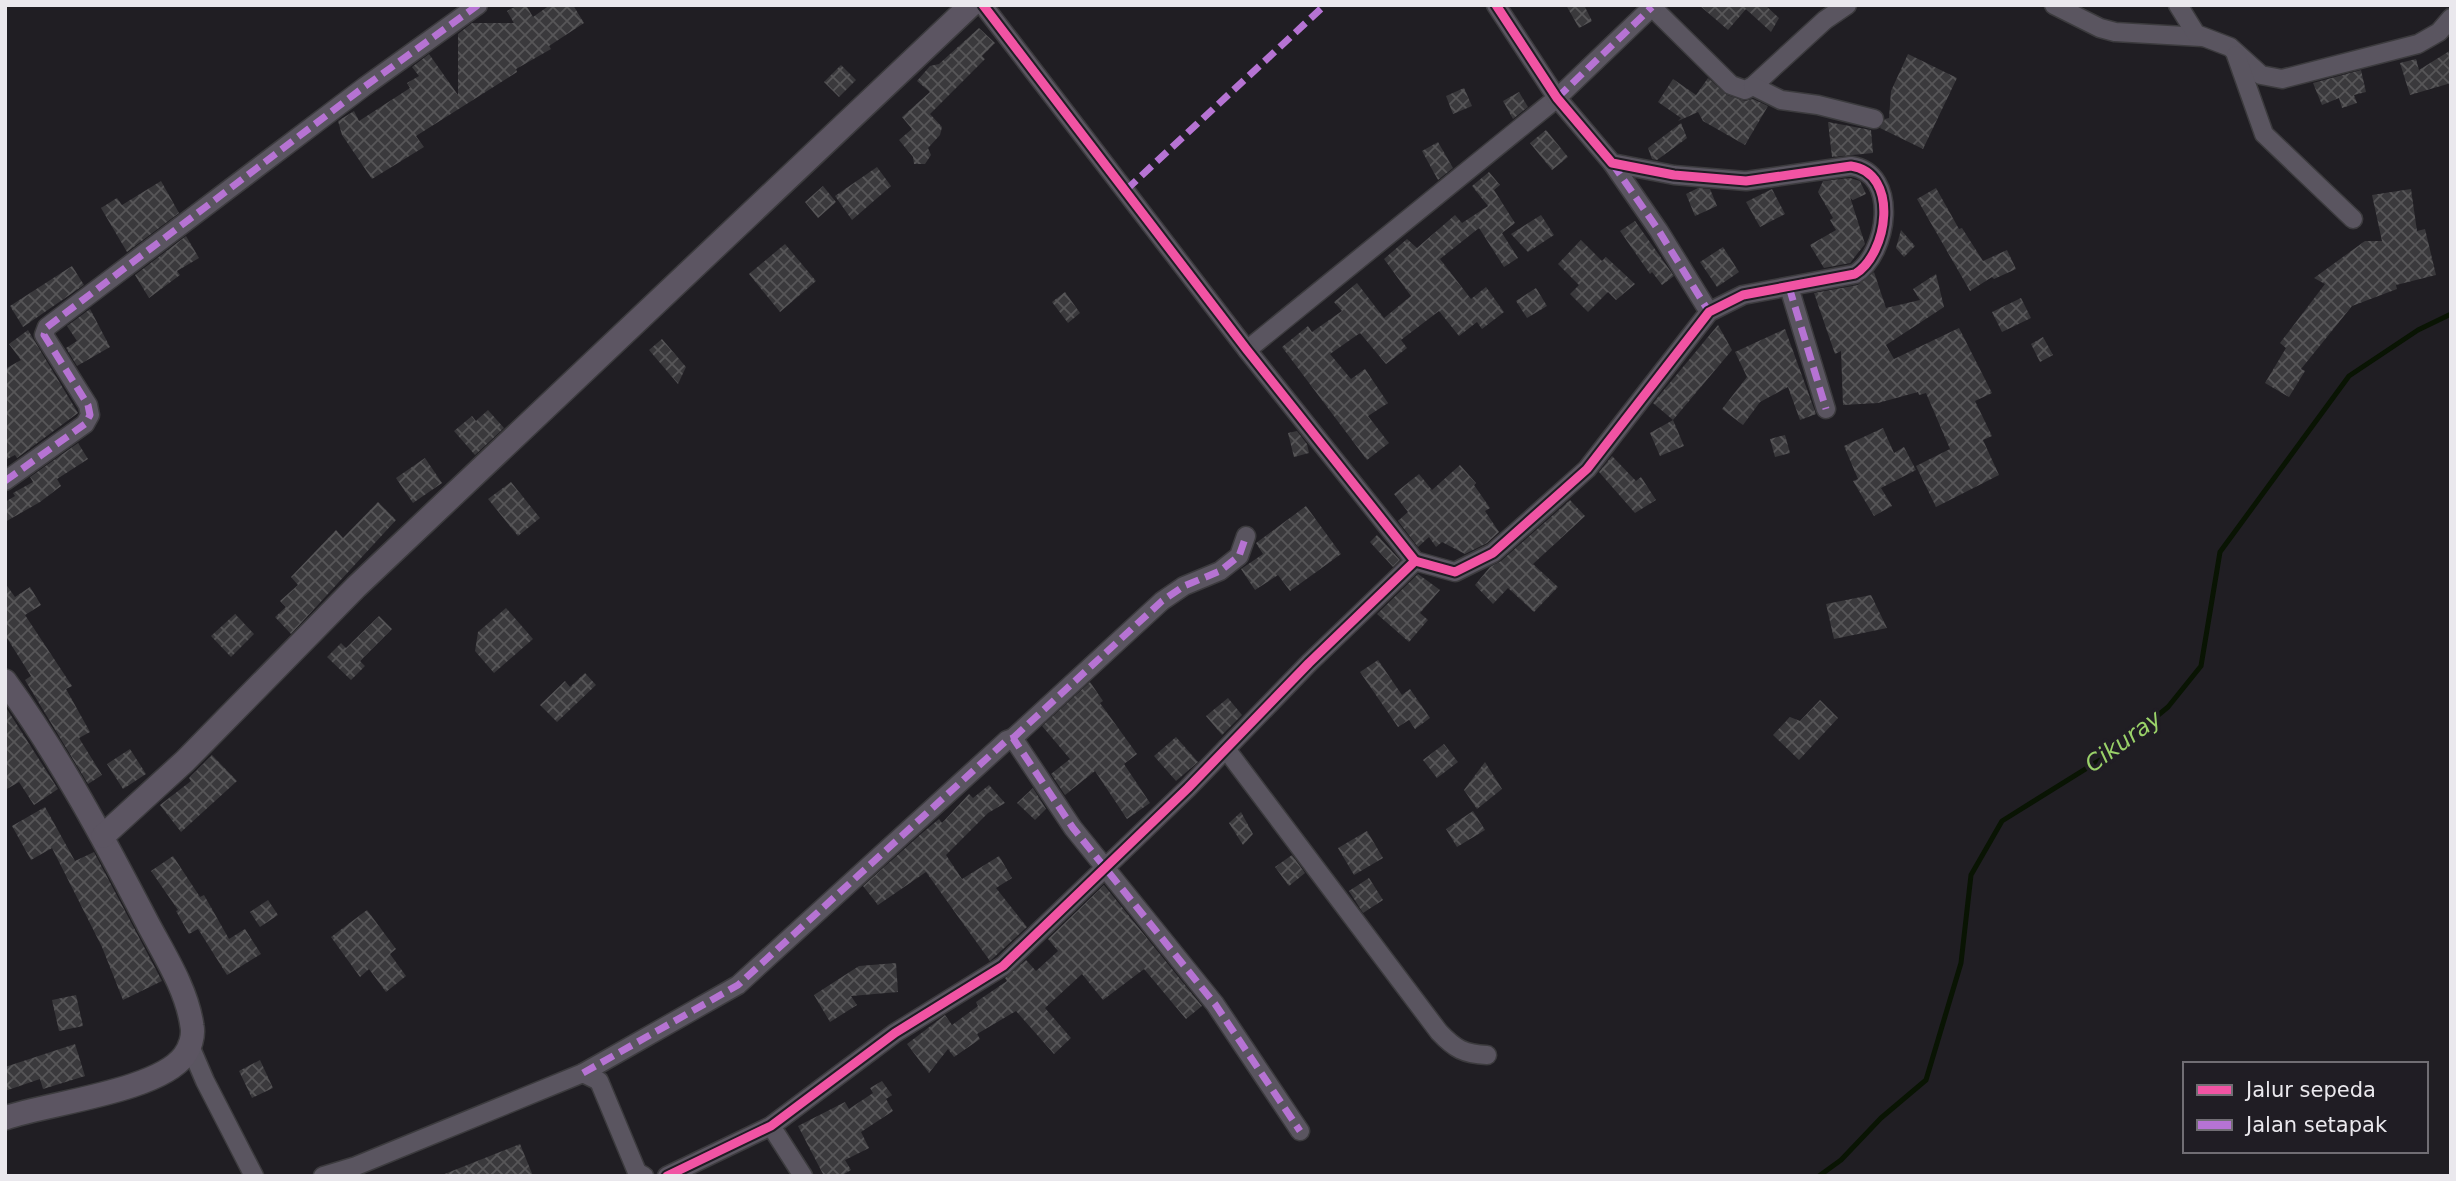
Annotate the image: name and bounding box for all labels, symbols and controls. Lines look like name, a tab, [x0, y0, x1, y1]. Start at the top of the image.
water label: Cikuray	[2080, 705, 2166, 777]
legend	[2183, 1062, 2428, 1153]
text: Jalur sepeda	[2244, 1078, 2376, 1102]
text: Jalan setapak	[2244, 1113, 2388, 1137]

